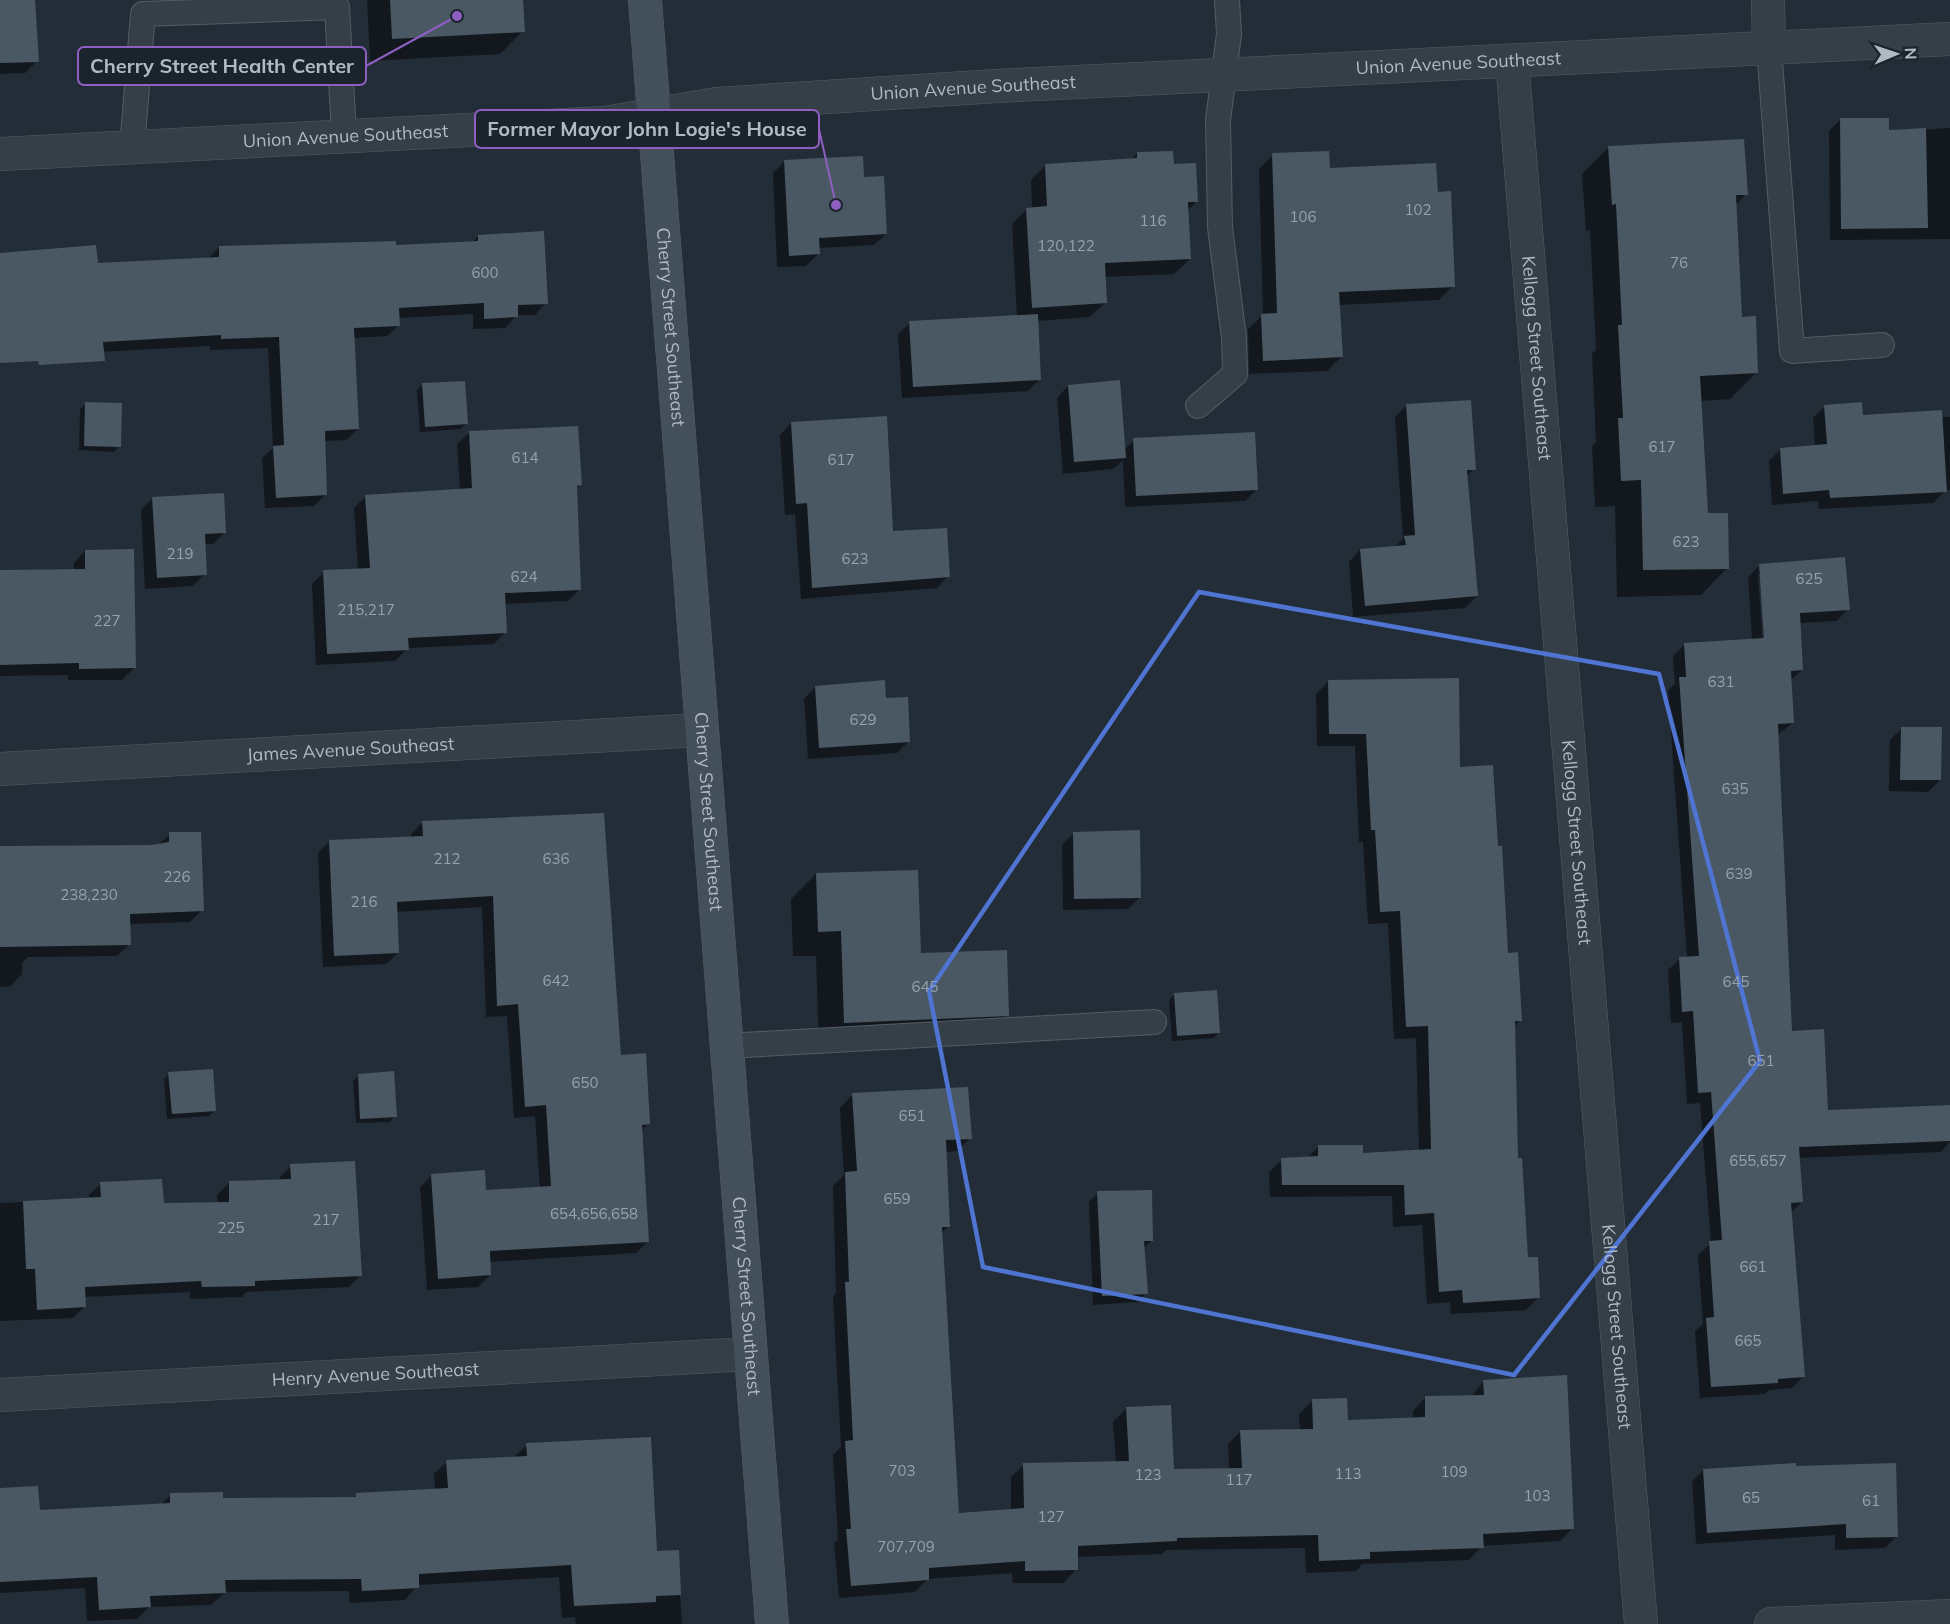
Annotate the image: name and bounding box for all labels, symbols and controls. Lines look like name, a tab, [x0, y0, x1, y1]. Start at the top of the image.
north arrow	[1866, 24, 1926, 84]
street label: Union Avenue Southeast	[1355, 46, 1562, 79]
callout: Cherry Street Health Center	[78, 47, 366, 85]
text: N	[1901, 47, 1921, 60]
text: Cherry Street Health Center	[90, 53, 354, 78]
street label: Union Avenue Southeast	[870, 70, 1076, 105]
callout: Former Mayor John Logie's House	[475, 110, 819, 148]
text: Former Mayor John Logie's House	[487, 116, 807, 141]
street label: Union Avenue Southeast	[242, 119, 449, 153]
house number: 102	[1404, 200, 1432, 219]
house number: 106	[1289, 207, 1317, 226]
house number: 116	[1139, 211, 1167, 230]
street label: Cherry Street Southeast	[652, 227, 690, 427]
house number: 120,122	[1037, 236, 1095, 255]
house number: 76	[1670, 253, 1688, 272]
street label: Kellogg Street Southeast	[1517, 255, 1557, 461]
house number: 600	[471, 263, 499, 282]
house number: 617	[1648, 437, 1676, 456]
house number: 614	[511, 448, 539, 467]
house number: 617	[827, 450, 855, 469]
house number: 623	[1672, 532, 1700, 551]
house number: 219	[166, 544, 194, 563]
house number: 623	[841, 549, 869, 568]
house number: 624	[510, 567, 538, 586]
house number: 625	[1795, 569, 1823, 588]
house number: 215,217	[337, 600, 395, 619]
house number: 227	[93, 611, 121, 630]
house number: 631	[1707, 672, 1735, 691]
house number: 629	[849, 710, 877, 729]
street label: Cherry Street Southeast	[690, 711, 728, 912]
street label: James Avenue Southeast	[246, 732, 455, 766]
street label: Kellogg Street Southeast	[1557, 739, 1597, 946]
house number: 635	[1721, 779, 1749, 798]
house number: 212	[433, 849, 461, 868]
house number: 636	[542, 849, 570, 868]
house number: 639	[1725, 864, 1753, 883]
house number: 226	[163, 867, 191, 886]
house number: 238,230	[60, 885, 118, 904]
house number: 216	[350, 892, 378, 911]
house number: 642	[542, 971, 570, 990]
house number: 645	[1722, 972, 1750, 991]
house number: 645	[911, 977, 939, 996]
house number: 651	[1747, 1051, 1775, 1070]
house number: 650	[571, 1073, 599, 1092]
house number: 651	[898, 1106, 926, 1125]
house number: 655,657	[1729, 1151, 1787, 1170]
house number: 659	[883, 1189, 911, 1208]
street label: Cherry Street Southeast	[728, 1196, 766, 1396]
house number: 654,656,658	[550, 1204, 638, 1223]
house number: 217	[312, 1210, 340, 1229]
house number: 225	[217, 1218, 245, 1237]
street label: Kellogg Street Southeast	[1597, 1223, 1637, 1430]
house number: 661	[1739, 1257, 1767, 1276]
house number: 665	[1734, 1331, 1762, 1350]
street label: Henry Avenue Southeast	[271, 1357, 480, 1391]
house number: 703	[888, 1461, 916, 1480]
house number: 109	[1440, 1462, 1468, 1481]
house number: 113	[1334, 1464, 1362, 1483]
house number: 123	[1134, 1465, 1162, 1484]
house number: 117	[1225, 1470, 1253, 1489]
house number: 103	[1523, 1486, 1551, 1505]
house number: 65	[1742, 1488, 1760, 1507]
house number: 61	[1862, 1491, 1880, 1510]
house number: 127	[1037, 1507, 1065, 1526]
house number: 707,709	[877, 1537, 935, 1556]

